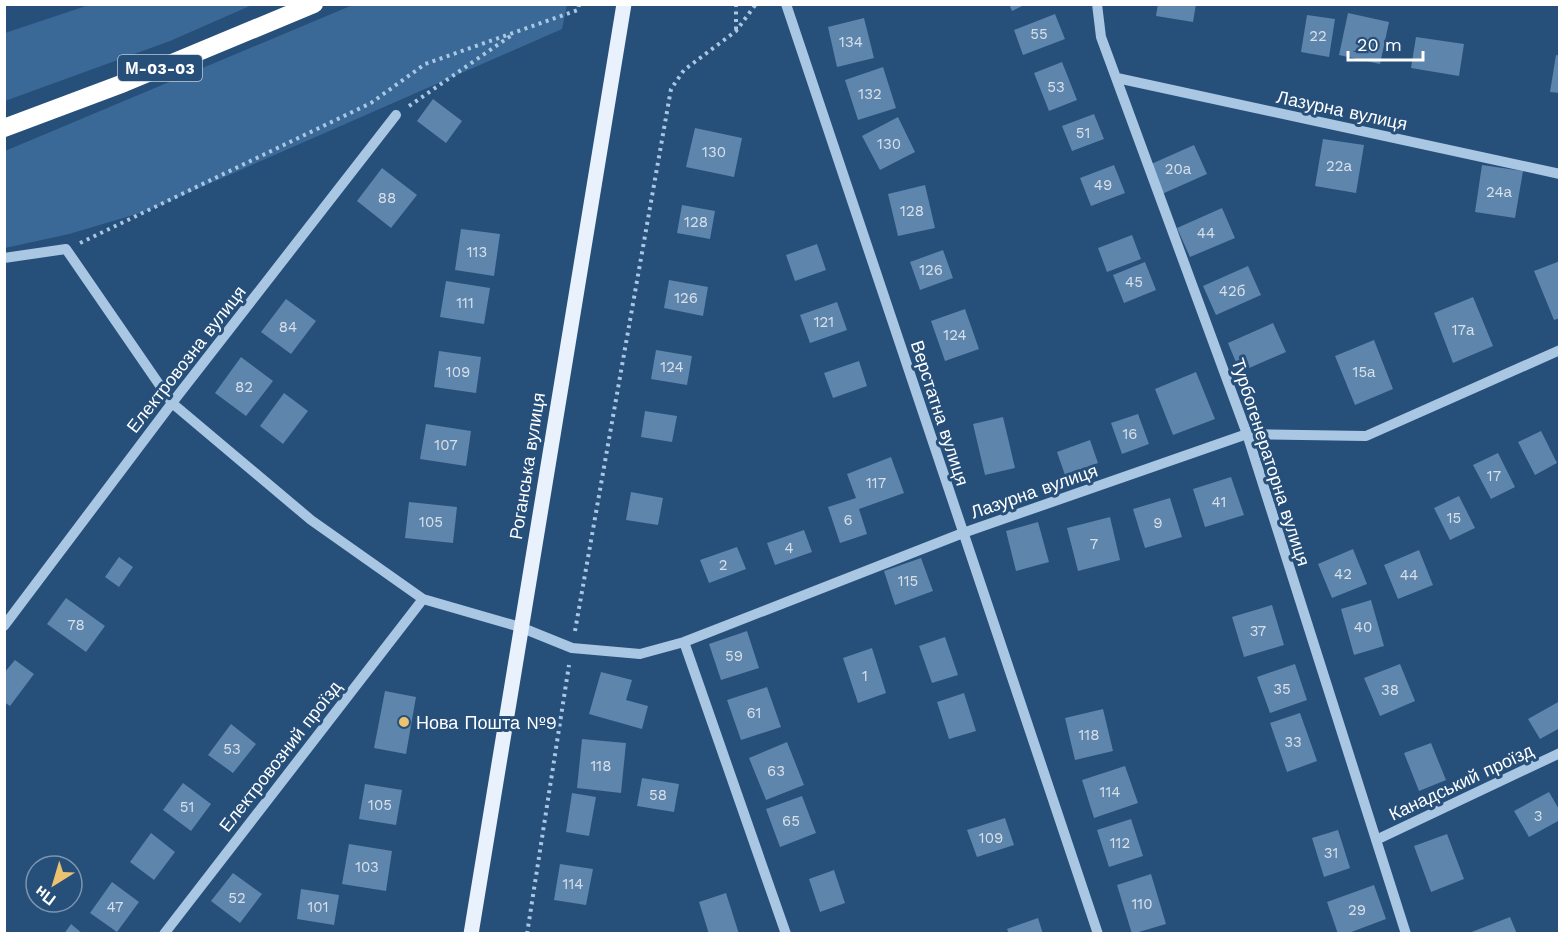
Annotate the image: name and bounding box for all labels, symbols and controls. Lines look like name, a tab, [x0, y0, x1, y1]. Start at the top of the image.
scale bar	[1348, 24, 1423, 62]
house number: 55	[1030, 25, 1048, 43]
house number: 22	[1309, 27, 1327, 45]
house number: 134	[839, 33, 863, 51]
text: 20 m	[1357, 34, 1402, 55]
road number: М-03-03	[118, 55, 202, 81]
house number: 53	[1047, 78, 1065, 96]
house number: 132	[858, 85, 882, 103]
street label: Лазурна вулиця	[1275, 86, 1409, 134]
house number: 51	[1076, 124, 1090, 142]
house number: 130	[877, 135, 901, 153]
house number: 130	[702, 143, 726, 161]
house number: 22а	[1326, 157, 1353, 175]
house number: 20а	[1165, 160, 1192, 178]
house number: 49	[1094, 176, 1112, 194]
house number: 24а	[1486, 183, 1513, 201]
house number: 88	[378, 189, 396, 207]
house number: 128	[900, 202, 924, 220]
house number: 128	[684, 213, 708, 231]
house number: 44	[1197, 224, 1215, 242]
house number: 113	[467, 243, 487, 261]
house number: 126	[919, 261, 943, 279]
house number: 45	[1125, 273, 1143, 291]
street label: Електровозна вулиця	[122, 281, 250, 437]
house number: 42б	[1219, 282, 1245, 300]
house number: 126	[674, 289, 698, 307]
house number: 111	[456, 294, 474, 312]
house number: 121	[814, 313, 834, 331]
house number: 84	[279, 318, 297, 336]
house number: 17а	[1452, 321, 1475, 339]
house number: 124	[943, 326, 967, 344]
street label: Верстатна вулиця	[907, 338, 973, 488]
street label: Турбогенераторна вулиця	[1227, 355, 1315, 569]
house number: 124	[660, 358, 684, 376]
house number: 109	[446, 363, 470, 381]
house number: 15а	[1353, 363, 1376, 381]
house number: 82	[235, 378, 253, 396]
street label: Роганська вулиця	[505, 391, 549, 541]
house number: 16	[1123, 425, 1137, 443]
house number: 107	[434, 436, 458, 454]
street label: Лазурна вулиця	[968, 459, 1100, 523]
house number: 17	[1487, 467, 1501, 485]
house number: 117	[866, 474, 886, 492]
house number: 41	[1212, 493, 1226, 511]
house number: 15	[1447, 509, 1461, 527]
house number: 6	[843, 511, 853, 529]
house number: 105	[419, 513, 443, 531]
house number: 9	[1153, 514, 1163, 532]
house number: 7	[1090, 535, 1098, 553]
house number: 4	[784, 539, 794, 557]
house number: 2	[719, 556, 727, 574]
house number: 42	[1334, 565, 1352, 583]
house number: 44	[1400, 566, 1418, 584]
house number: 115	[898, 572, 918, 590]
house number: 78	[67, 616, 85, 634]
house number: 40	[1354, 618, 1372, 636]
house number: 37	[1250, 622, 1266, 640]
house number: 59	[725, 647, 743, 665]
house number: 1	[862, 667, 868, 685]
street label: Електровозний проїзд	[215, 676, 346, 836]
house number: 35	[1273, 680, 1291, 698]
house number: 38	[1381, 681, 1399, 699]
house number: 61	[747, 704, 761, 722]
place label: Нова Пошта №9	[416, 712, 557, 733]
marker: Нова Пошта №9	[397, 715, 411, 729]
house number: 118	[1079, 726, 1099, 744]
house number: 33	[1284, 733, 1302, 751]
street label: Канадський проїзд	[1386, 739, 1537, 825]
house number: 53	[223, 740, 241, 758]
house number: 118	[591, 757, 611, 775]
house number: 63	[767, 762, 785, 780]
house number: 114	[1100, 783, 1120, 801]
house number: 58	[649, 786, 667, 804]
house number: 105	[368, 796, 392, 814]
house number: 51	[180, 798, 194, 816]
house number: 3	[1534, 807, 1542, 825]
house number: 65	[782, 812, 800, 830]
house number: 109	[979, 829, 1003, 847]
house number: 112	[1110, 834, 1130, 852]
house number: 31	[1324, 844, 1338, 862]
north arrow	[24, 854, 84, 914]
house number: 103	[355, 858, 379, 876]
house number: 114	[563, 875, 583, 893]
text: Пн	[31, 882, 59, 910]
house number: 52	[228, 889, 246, 907]
house number: 110	[1131, 895, 1153, 913]
house number: 47	[107, 898, 123, 916]
house number: 101	[307, 898, 329, 916]
house number: 29	[1348, 901, 1366, 919]

